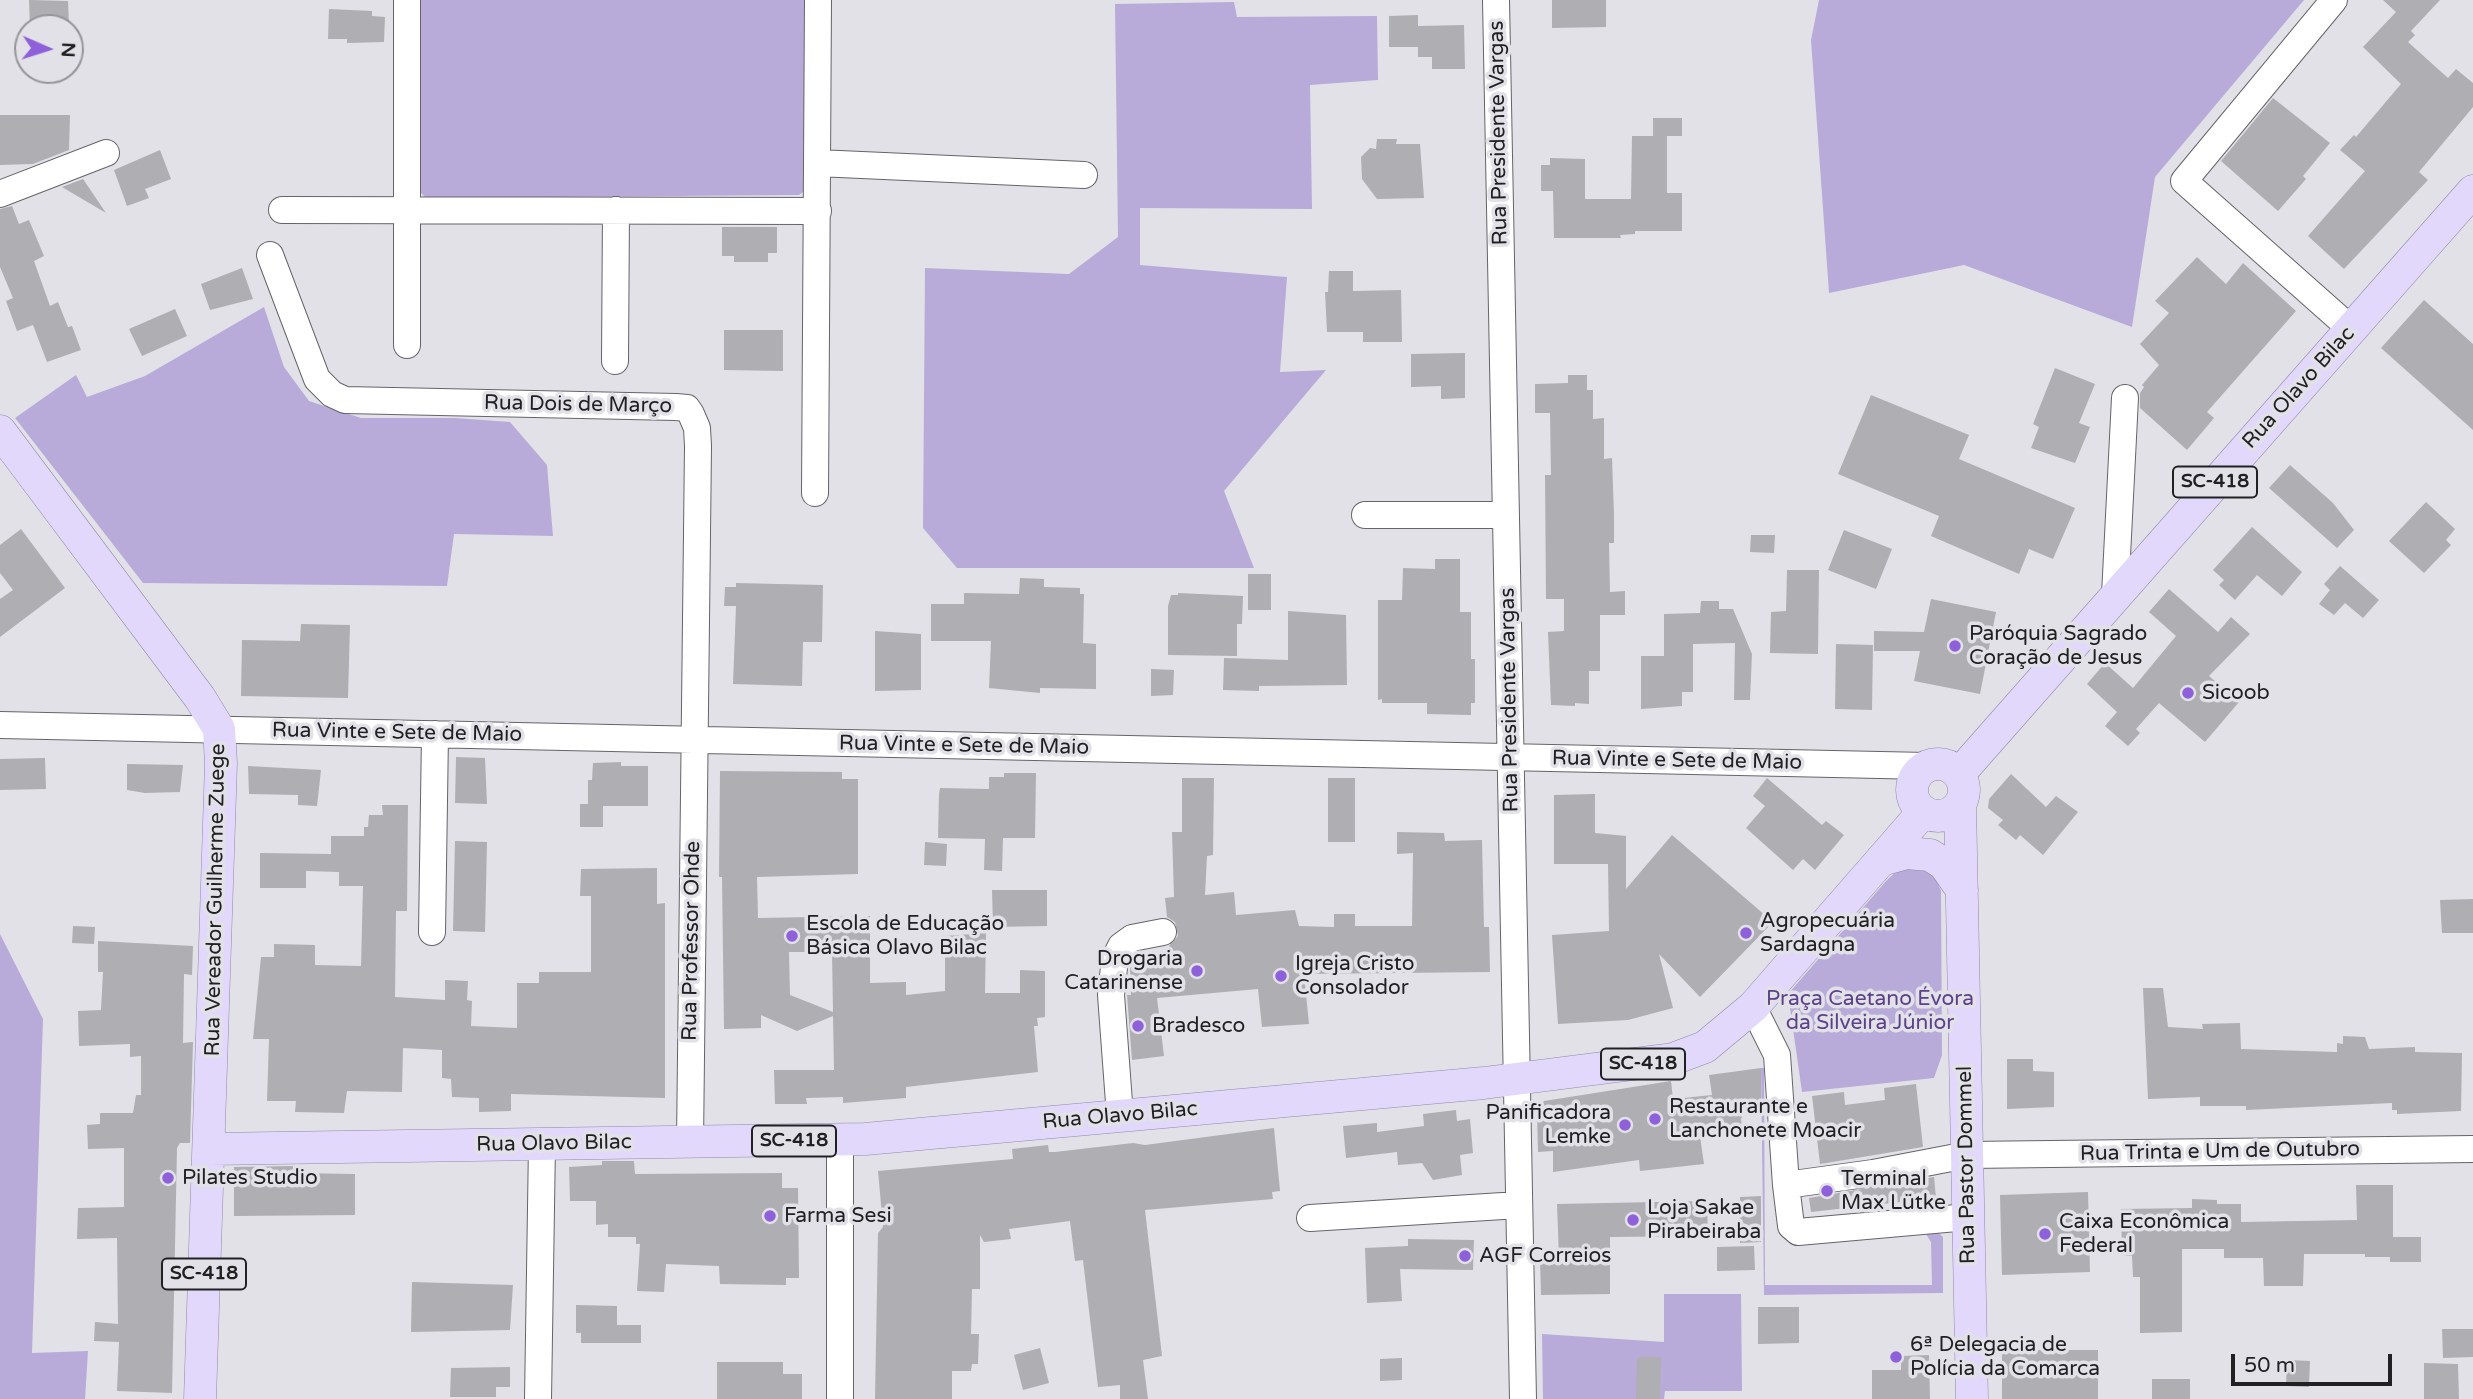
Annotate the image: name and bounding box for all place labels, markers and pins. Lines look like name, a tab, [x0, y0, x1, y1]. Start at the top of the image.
place label: Paróquia Sagrado Coração de Jesus	[1969, 621, 2147, 671]
marker: Paróquia Sagrado Coração de Jesus	[1947, 638, 1963, 654]
place label: Sicoob	[2202, 680, 2270, 706]
marker: Sicoob	[2180, 685, 2196, 701]
place label: Agropecuária Sardagna	[1760, 908, 1895, 958]
place label: Escola de Educação Básica Olavo Bilac	[806, 911, 1004, 961]
marker: Agropecuária Sardagna	[1738, 925, 1754, 941]
marker: Escola de Educação Básica Olavo Bilac	[784, 928, 800, 944]
place label: Drogaria Catarinense	[1064, 946, 1183, 996]
place label: Igreja Cristo Consolador	[1295, 951, 1415, 1001]
marker: Drogaria Catarinense	[1189, 963, 1205, 979]
marker: Igreja Cristo Consolador	[1273, 968, 1289, 984]
place label: Bradesco	[1152, 1013, 1245, 1039]
marker: Bradesco	[1130, 1018, 1146, 1034]
place label: Restaurante e Lanchonete Moacir	[1669, 1094, 1861, 1144]
place label: Panificadora Lemke	[1485, 1100, 1611, 1150]
marker: Restaurante e Lanchonete Moacir	[1647, 1111, 1663, 1127]
marker: Panificadora Lemke	[1617, 1117, 1633, 1133]
place label: Pilates Studio	[182, 1165, 318, 1191]
place label: Terminal Max Lütke	[1841, 1166, 1946, 1216]
marker: Pilates Studio	[160, 1170, 176, 1186]
marker: Terminal Max Lütke	[1819, 1183, 1835, 1199]
place label: Loja Sakae Pirabeiraba	[1647, 1195, 1761, 1245]
place label: Farma Sesi	[784, 1203, 892, 1229]
marker: Farma Sesi	[762, 1208, 778, 1224]
place label: Caixa Econômica Federal	[2059, 1209, 2229, 1259]
marker: Loja Sakae Pirabeiraba	[1625, 1212, 1641, 1228]
marker: Caixa Econômica Federal	[2037, 1226, 2053, 1242]
place label: AGF Correios	[1479, 1243, 1611, 1269]
marker: AGF Correios	[1457, 1248, 1473, 1264]
place label: 6ª Delegacia de Polícia da Comarca	[1910, 1332, 2100, 1382]
marker: 6ª Delegacia de Polícia da Comarca	[1888, 1349, 1904, 1365]

